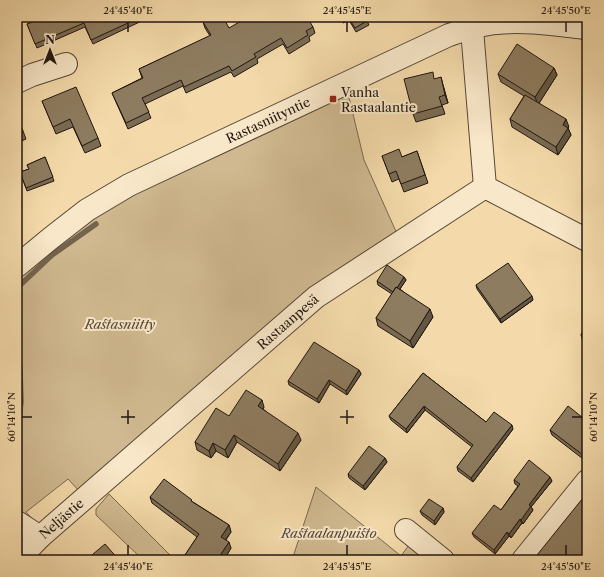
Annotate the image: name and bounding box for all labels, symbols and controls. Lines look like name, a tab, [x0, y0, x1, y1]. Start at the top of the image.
text: 24°45'40"E	[103, 4, 153, 17]
text: 24°45'45"E	[323, 4, 371, 17]
text: 24°45'50"E	[541, 4, 591, 17]
north arrow	[30, 30, 70, 70]
text: N	[45, 33, 55, 47]
place label: Vanha Rastaalantie	[340, 84, 416, 115]
street label: Rastasniityntie	[223, 93, 313, 146]
marker: Vanha Rastaalantie	[328, 94, 338, 104]
street label: Rastaanpesä	[254, 291, 322, 353]
park label: Rastasniitty	[84, 316, 156, 332]
text: 60°14'10"N	[5, 392, 18, 442]
text: 60°14'10"N	[587, 392, 600, 442]
street label: Neljästie	[36, 495, 87, 542]
park label: Rastaalanpuisto	[280, 525, 377, 541]
text: 24°45'40"E	[103, 560, 153, 573]
text: 24°45'45"E	[323, 560, 371, 573]
text: 24°45'50"E	[541, 560, 591, 573]

